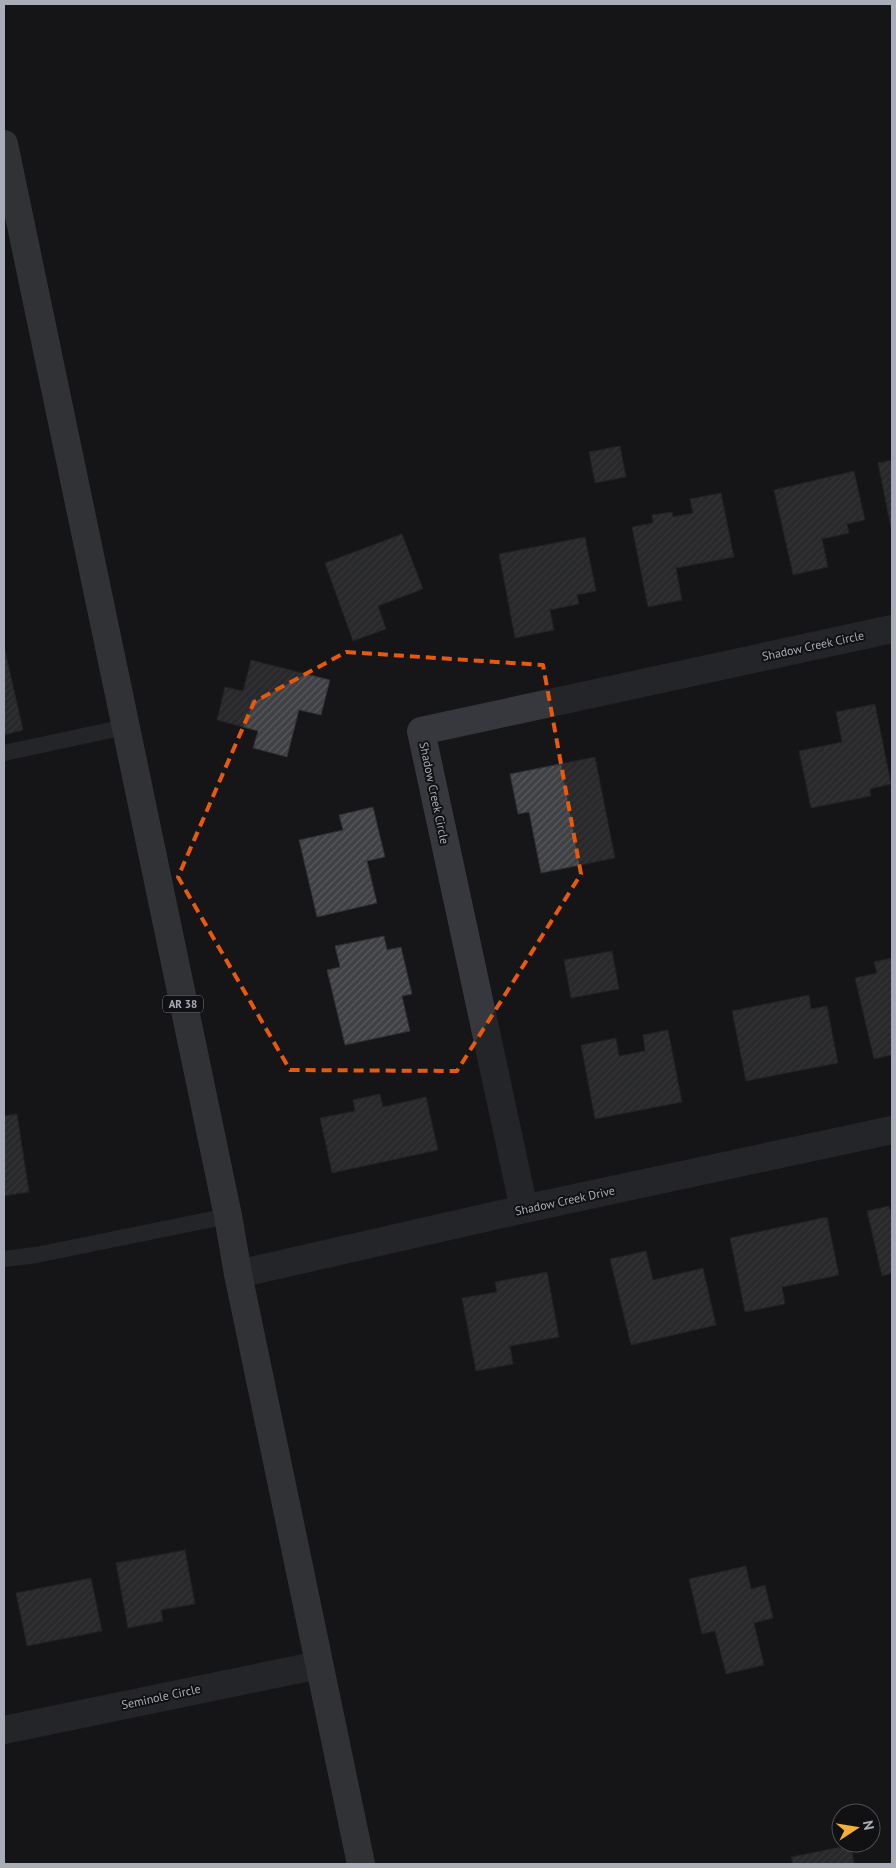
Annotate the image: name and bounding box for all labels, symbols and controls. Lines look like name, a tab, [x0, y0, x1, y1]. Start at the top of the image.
street label: Shadow Creek Circle	[761, 627, 865, 664]
street label: Shadow Creek Circle	[416, 741, 453, 845]
road number: AR 38	[163, 996, 203, 1012]
street label: Shadow Creek Drive	[514, 1183, 616, 1218]
street label: Seminole Circle	[120, 1681, 202, 1712]
north arrow	[831, 1803, 881, 1853]
text: N	[859, 1819, 878, 1832]

